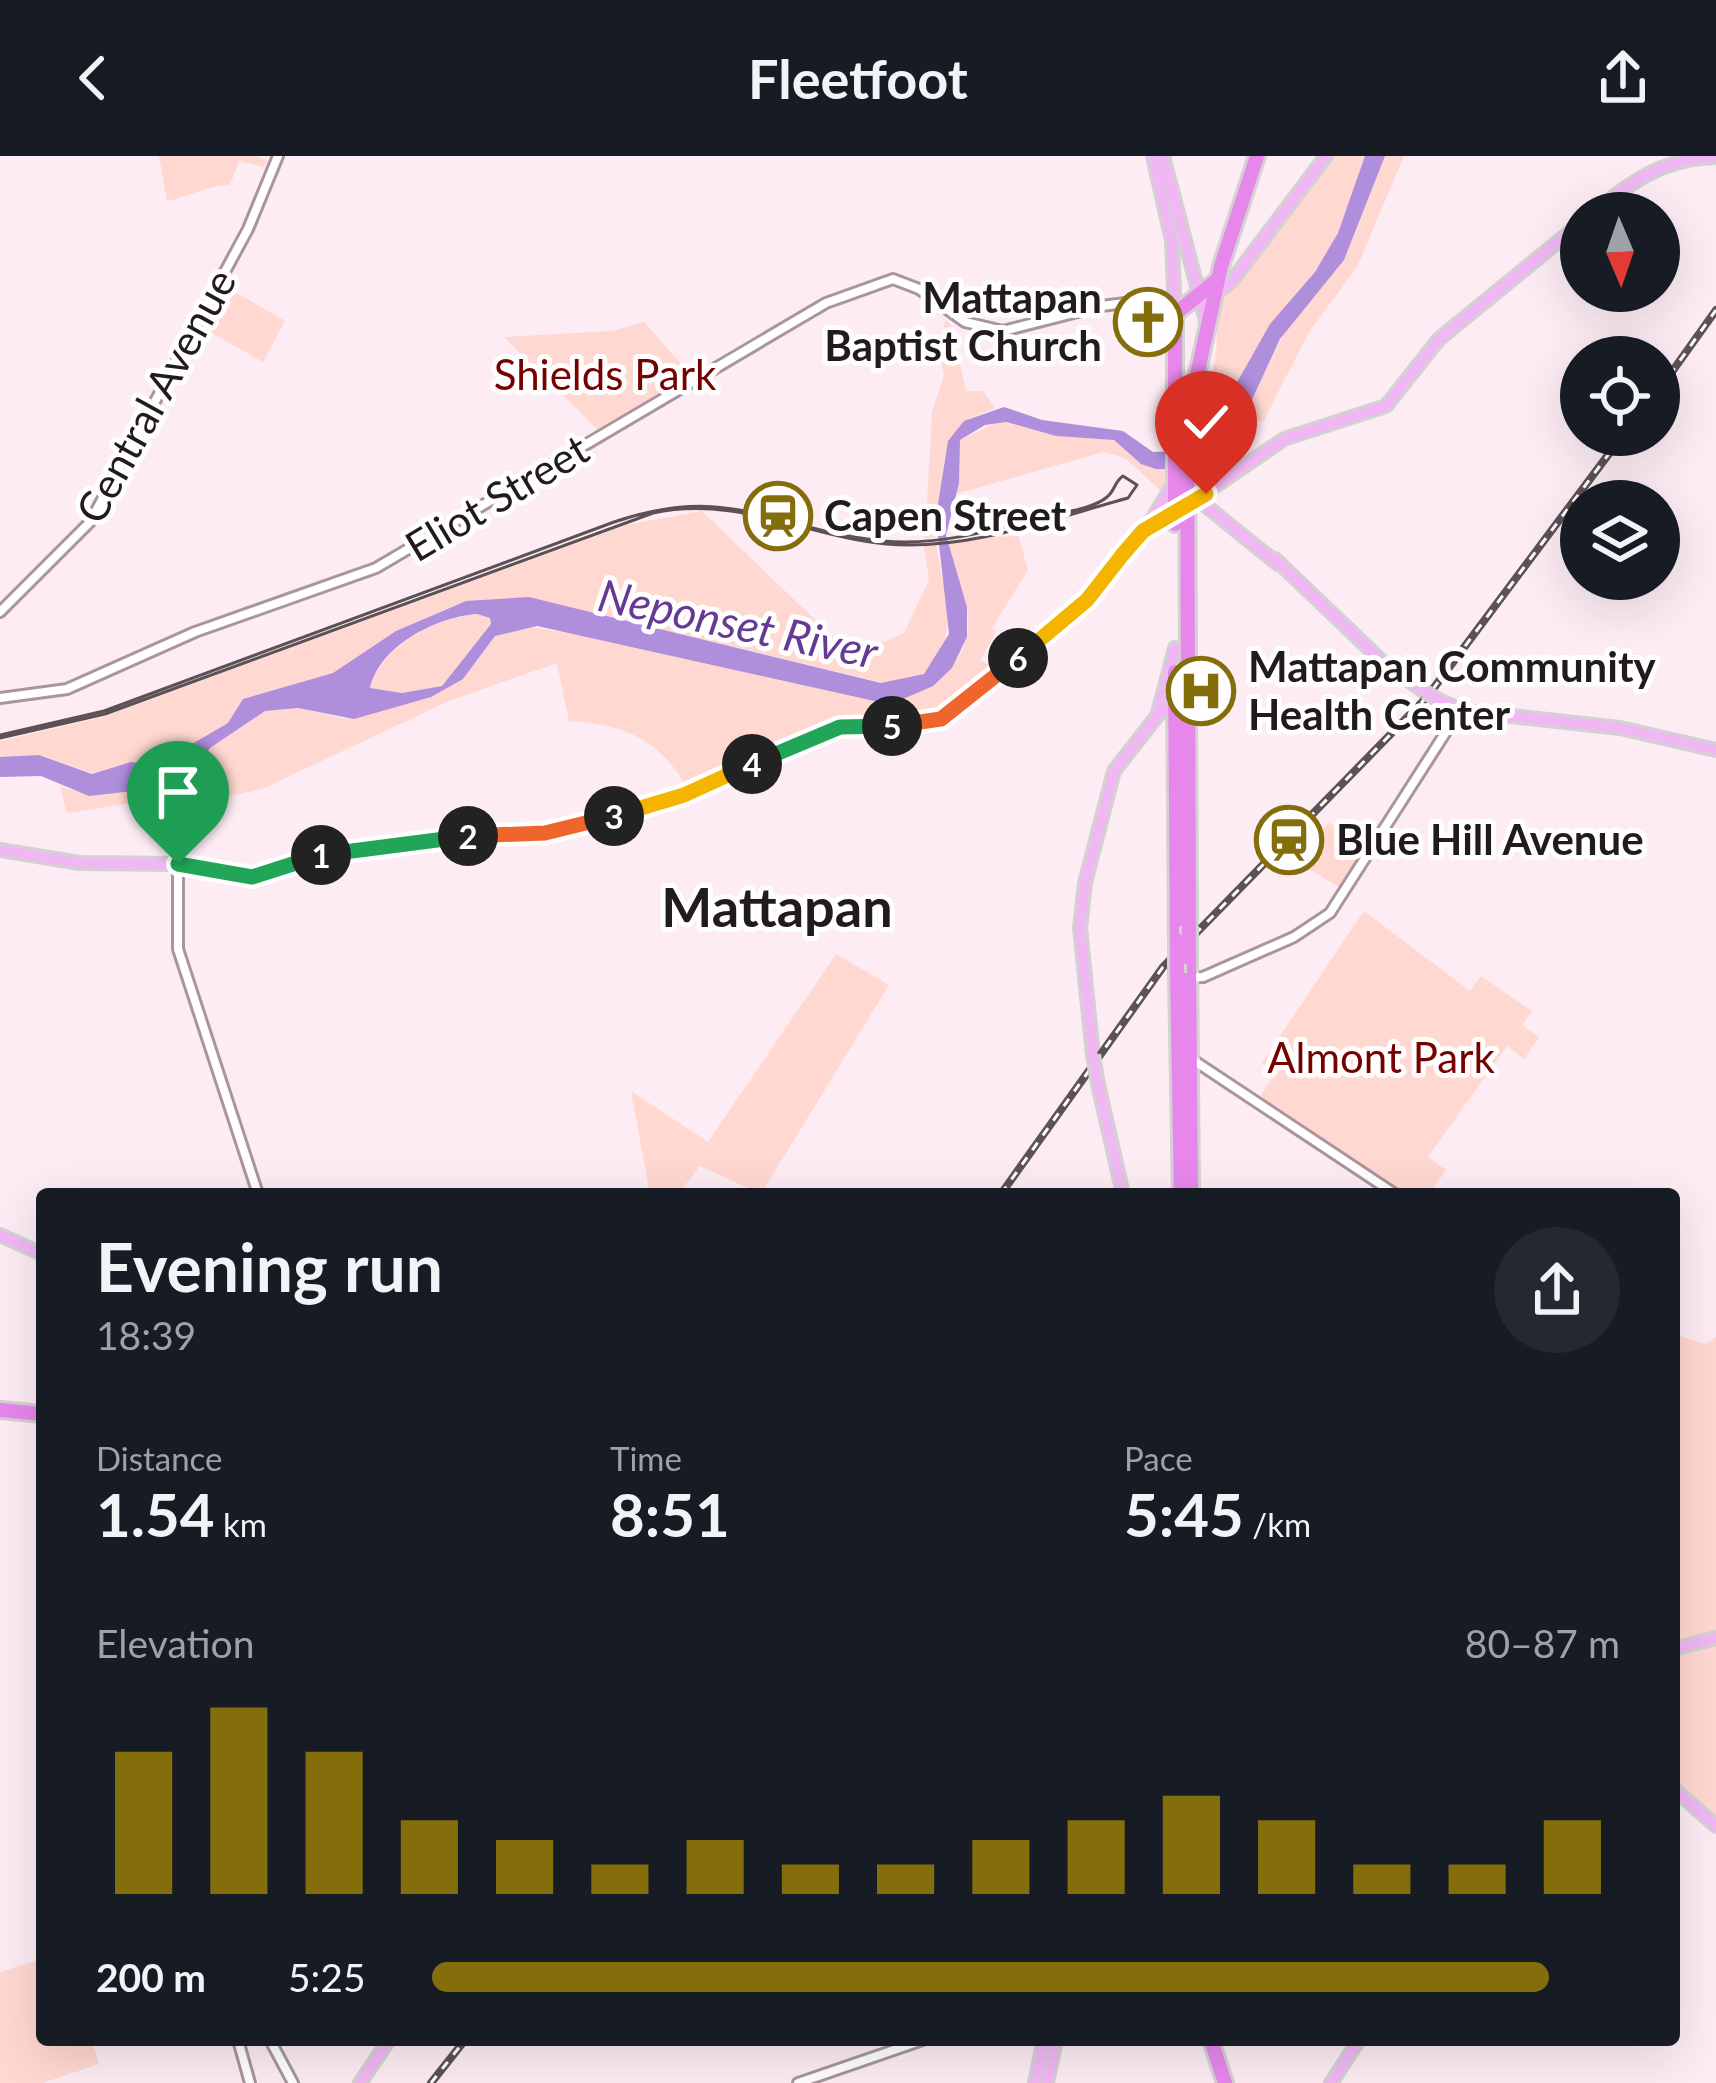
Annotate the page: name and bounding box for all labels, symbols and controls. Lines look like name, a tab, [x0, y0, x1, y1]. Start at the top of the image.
icon: back	[60, 45, 126, 111]
icon: share	[1590, 45, 1656, 111]
text: Fleetfoot	[748, 46, 968, 111]
north arrow	[1560, 192, 1680, 312]
map controls	[1560, 192, 1680, 600]
street label: Central Avenue	[65, 260, 245, 531]
place label: Mattapan Baptist Church	[824, 272, 1102, 370]
church icon: Mattapan Baptist Church	[1113, 287, 1183, 357]
button: locate	[1560, 336, 1680, 456]
park label: Shields Park	[494, 349, 717, 399]
pin	[1155, 371, 1257, 494]
icon: check	[1173, 389, 1239, 455]
street label: Eliot Street	[396, 423, 597, 571]
button: layers	[1560, 480, 1680, 600]
station icon: Capen Street	[743, 481, 813, 551]
place label: Capen Street	[824, 490, 1067, 540]
water label: Neponset River	[594, 567, 884, 679]
pin: 6	[988, 628, 1048, 688]
text: 6	[1008, 638, 1028, 678]
place label: Mattapan Community Health Center	[1248, 641, 1657, 739]
hospital icon: Mattapan Community Health Center	[1166, 656, 1236, 726]
pin: 5	[862, 696, 922, 756]
text: 5	[882, 706, 902, 746]
pin: 4	[722, 734, 782, 794]
pin	[127, 741, 229, 864]
text: 4	[742, 744, 762, 784]
icon: arrive	[145, 759, 211, 825]
pin: 3	[584, 786, 644, 846]
text: 3	[604, 796, 624, 836]
station icon: Blue Hill Avenue	[1254, 805, 1324, 875]
pin: 2	[438, 806, 498, 866]
place label: Blue Hill Avenue	[1336, 814, 1644, 864]
text: 2	[458, 816, 478, 856]
pin: 1	[291, 825, 351, 885]
text: 1	[311, 835, 331, 875]
district label: Mattapan	[661, 874, 893, 939]
park label: Almont Park	[1267, 1032, 1495, 1082]
text: Evening run	[96, 1227, 443, 1306]
button: share	[1494, 1227, 1620, 1353]
text: 18:39	[96, 1312, 196, 1358]
text: Distance	[96, 1438, 223, 1478]
text: Time	[610, 1438, 682, 1478]
text: Pace	[1124, 1438, 1193, 1478]
text: 1.54	[96, 1478, 215, 1550]
text: 8:51	[610, 1478, 730, 1550]
text: 5:45	[1124, 1478, 1244, 1550]
text: km	[215, 1504, 267, 1544]
text: /km	[1244, 1504, 1311, 1544]
text: Elevation	[96, 1620, 254, 1666]
text: 80–87 m	[1465, 1620, 1620, 1666]
text: 200 m	[96, 1954, 206, 2000]
text: 5:25	[288, 1954, 366, 2000]

